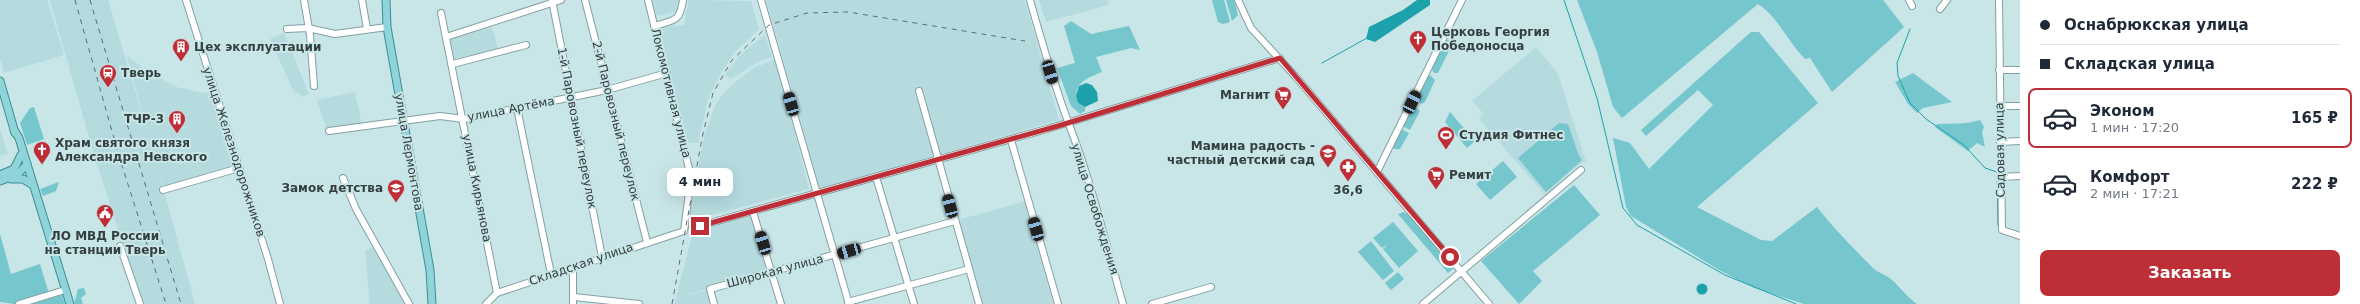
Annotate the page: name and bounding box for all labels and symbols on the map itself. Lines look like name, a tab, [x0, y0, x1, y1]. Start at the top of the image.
place label: Церковь Георгия Победоносца	[1431, 25, 1550, 53]
street label: Локомотивная улица	[648, 27, 694, 159]
church icon: Церковь Георгия Победоносца	[1408, 29, 1428, 54]
building icon: Цех эксплуатации	[171, 37, 191, 62]
place label: Цех эксплуатации	[194, 40, 321, 54]
street label: 2-й Паровозный переулок	[589, 40, 643, 202]
street label: 1-й Паровозный переулок	[554, 46, 600, 210]
car	[1041, 59, 1059, 85]
station icon: Тверь	[98, 63, 118, 88]
street label: улица Железнодорожников	[200, 65, 268, 239]
place label: Тверь	[121, 66, 162, 80]
supermarket icon: Магнит	[1273, 85, 1293, 110]
place label: Магнит	[1220, 88, 1270, 102]
car	[1401, 89, 1423, 115]
car	[782, 91, 800, 117]
street label: улица Лермонтова	[392, 92, 426, 212]
street label: улица Артёма	[466, 94, 556, 124]
street label: Садовая улица	[1992, 102, 2008, 198]
building icon: ТЧР-3	[167, 109, 187, 134]
place label: ТЧР-3	[124, 112, 164, 126]
sports icon: Студия Фитнес	[1436, 125, 1456, 150]
place label: Студия Фитнес	[1459, 128, 1563, 142]
street label: улица Кирьянова	[460, 133, 494, 243]
place label: Храм святого князя Александра Невского	[55, 136, 207, 164]
place label: Мамина радость - частный детский сад	[1167, 139, 1315, 167]
church icon: Храм святого князя Александра Невского	[32, 140, 52, 165]
street label: улица Освобождения	[1068, 142, 1122, 276]
school or university icon: Мамина радость - частный детский сад	[1318, 143, 1338, 168]
pharmacy icon: 36,6	[1338, 157, 1358, 182]
supermarket icon: Ремит	[1426, 165, 1446, 190]
callout: 4 мин	[667, 168, 733, 196]
place label: Ремит	[1449, 168, 1491, 182]
school or university icon: Замок детства	[386, 178, 406, 203]
place label: Замок детства	[281, 181, 383, 195]
place label: 36,6	[1333, 183, 1363, 197]
car	[941, 193, 959, 219]
public building icon: ЛО МВД России на станции Тверь	[95, 203, 115, 228]
car	[1027, 216, 1045, 242]
route end	[691, 217, 709, 235]
place label: ЛО МВД России на станции Тверь	[44, 229, 166, 257]
car	[754, 230, 772, 256]
street label: Складская улица	[527, 240, 635, 288]
car	[836, 242, 862, 260]
route start	[1441, 248, 1459, 266]
street label: Широкая улица	[725, 251, 825, 291]

